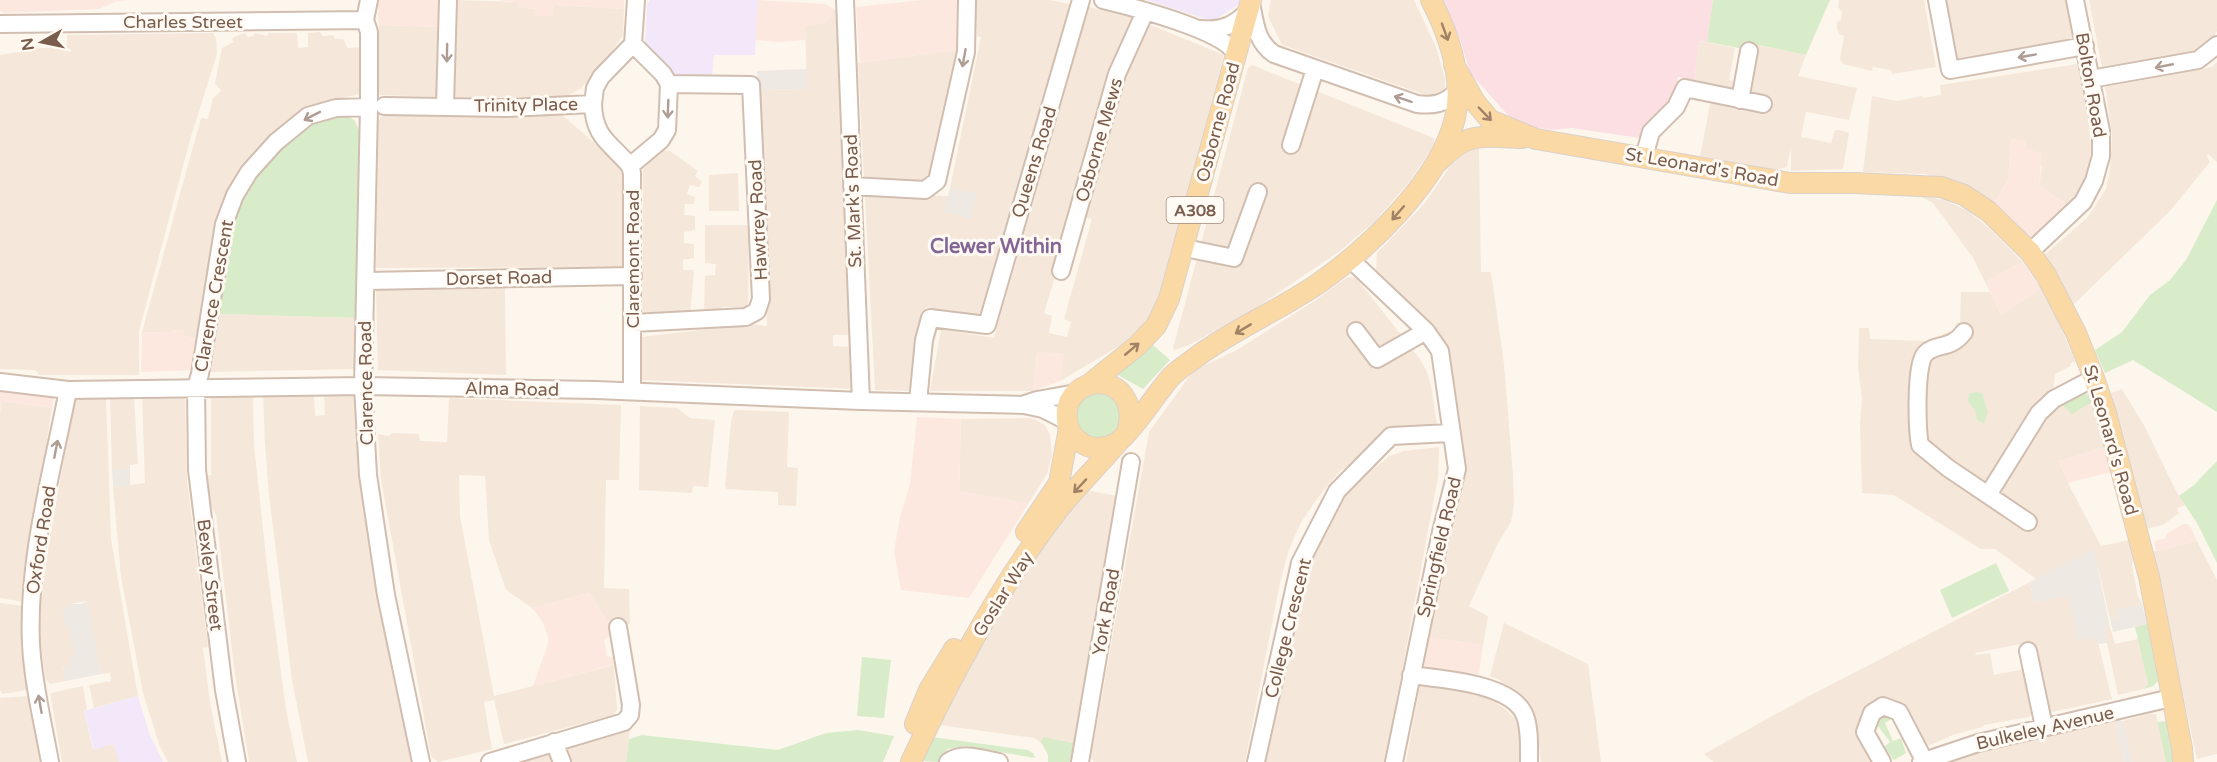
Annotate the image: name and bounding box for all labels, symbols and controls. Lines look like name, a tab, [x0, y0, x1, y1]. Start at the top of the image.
street label: Charles Street	[123, 11, 243, 33]
north arrow	[12, 12, 72, 72]
one-way arrow	[1440, 22, 1451, 41]
street label: Bolton Road	[2071, 31, 2111, 139]
text: N	[17, 36, 39, 52]
one-way arrow	[441, 43, 452, 63]
one-way arrow	[958, 48, 969, 68]
one-way arrow	[2018, 51, 2038, 62]
street label: Osborne Road	[1191, 60, 1245, 184]
one-way arrow	[2155, 61, 2174, 72]
street label: Osborne Mews	[1071, 75, 1127, 205]
street label: Trinity Place	[474, 93, 578, 117]
one-way arrow	[1394, 93, 1413, 104]
one-way arrow	[662, 99, 674, 119]
street label: Queens Road	[1007, 104, 1061, 220]
one-way arrow	[1478, 106, 1492, 121]
one-way arrow	[303, 110, 321, 122]
street label: St. Mark's Road	[840, 134, 866, 268]
street label: St Leonard's Road	[1624, 143, 1780, 191]
street label: Hawtrey Road	[744, 159, 772, 281]
street label: Claremont Road	[622, 190, 644, 328]
road number: A308	[1166, 197, 1224, 223]
one-way arrow	[1391, 205, 1405, 220]
street label: Clarence Crescent	[190, 218, 238, 374]
district label: Clewer Within	[930, 235, 1062, 259]
street label: Dorset Road	[445, 266, 553, 290]
street label: Clarence Road	[354, 321, 378, 445]
one-way arrow	[1235, 323, 1252, 335]
one-way arrow	[1124, 343, 1140, 356]
street label: St Leonard's Road	[2079, 362, 2143, 518]
street label: Alma Road	[465, 377, 559, 401]
one-way arrow	[51, 440, 62, 460]
street label: Springfield Road	[1412, 475, 1466, 619]
one-way arrow	[1073, 478, 1087, 493]
street label: Oxford Road	[22, 484, 60, 596]
street label: Bexley Street	[192, 518, 228, 632]
street label: Goslar Way	[968, 547, 1038, 641]
street label: College Crescent	[1260, 556, 1316, 700]
street label: York Road	[1088, 567, 1124, 657]
one-way arrow	[34, 695, 45, 715]
street label: Bulkeley Avenue	[1974, 701, 2116, 755]

